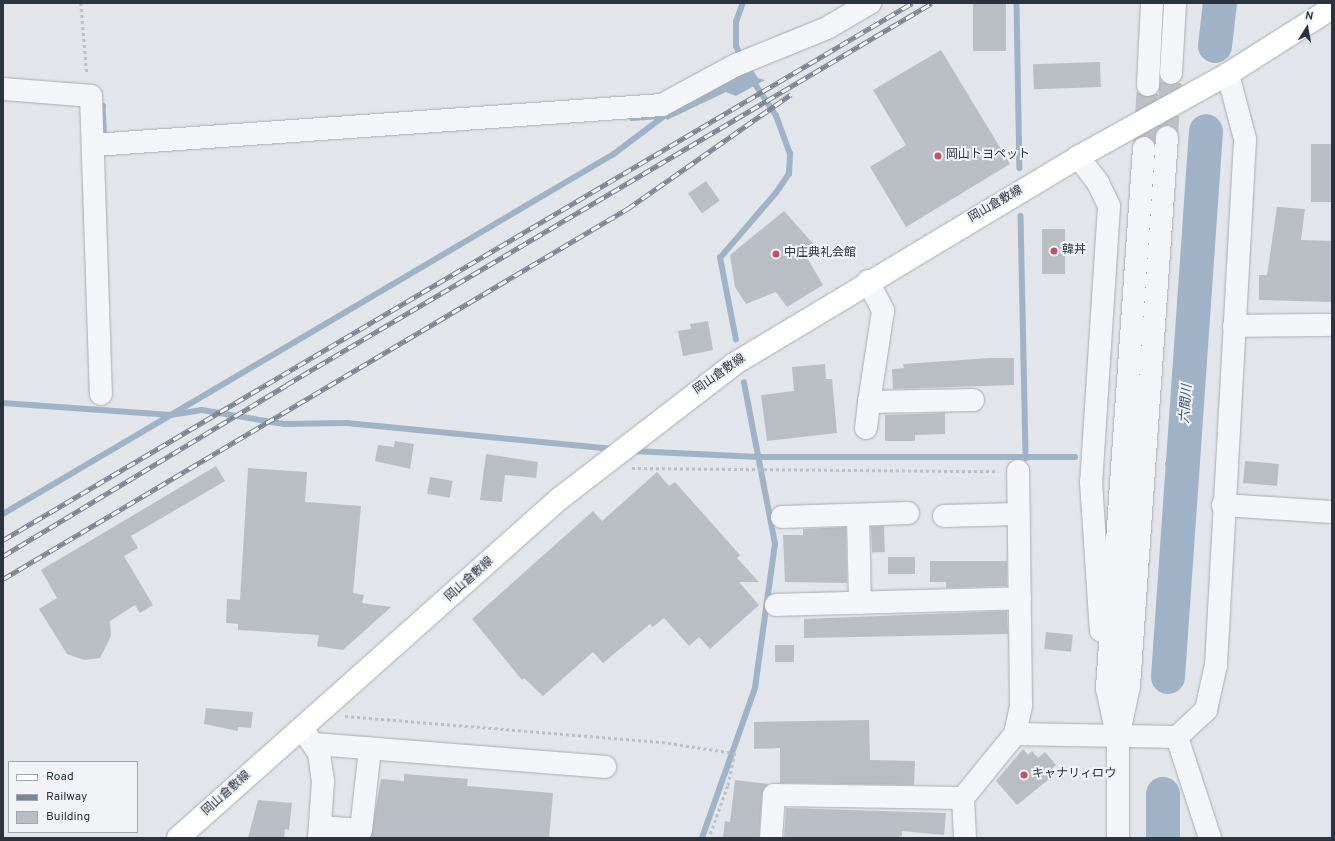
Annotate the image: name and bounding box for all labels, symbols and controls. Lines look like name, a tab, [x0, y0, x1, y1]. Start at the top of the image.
north arrow	[1287, 8, 1327, 48]
text: N	[1304, 9, 1315, 24]
place label: 岡山トヨペット	[946, 149, 1030, 163]
marker: 岡山トヨペット	[933, 151, 943, 161]
street label: 岡山倉敷線	[966, 184, 1026, 226]
place label: 韓丼	[1062, 244, 1086, 258]
marker: 韓丼	[1049, 246, 1059, 256]
place label: 中庄典礼会館	[784, 247, 856, 261]
marker: 中庄典礼会館	[771, 249, 781, 259]
street label: 岡山倉敷線	[691, 352, 749, 398]
water label: 六間川	[1178, 384, 1196, 424]
street label: 岡山倉敷線	[443, 555, 497, 605]
legend	[8, 761, 138, 833]
place label: キャナリィ·ロウ	[1032, 768, 1116, 782]
text: Road	[46, 769, 74, 785]
street label: 岡山倉敷線	[200, 769, 254, 819]
marker: キャナリィ·ロウ	[1019, 770, 1029, 780]
text: Railway	[46, 789, 87, 805]
text: Building	[46, 809, 90, 825]

